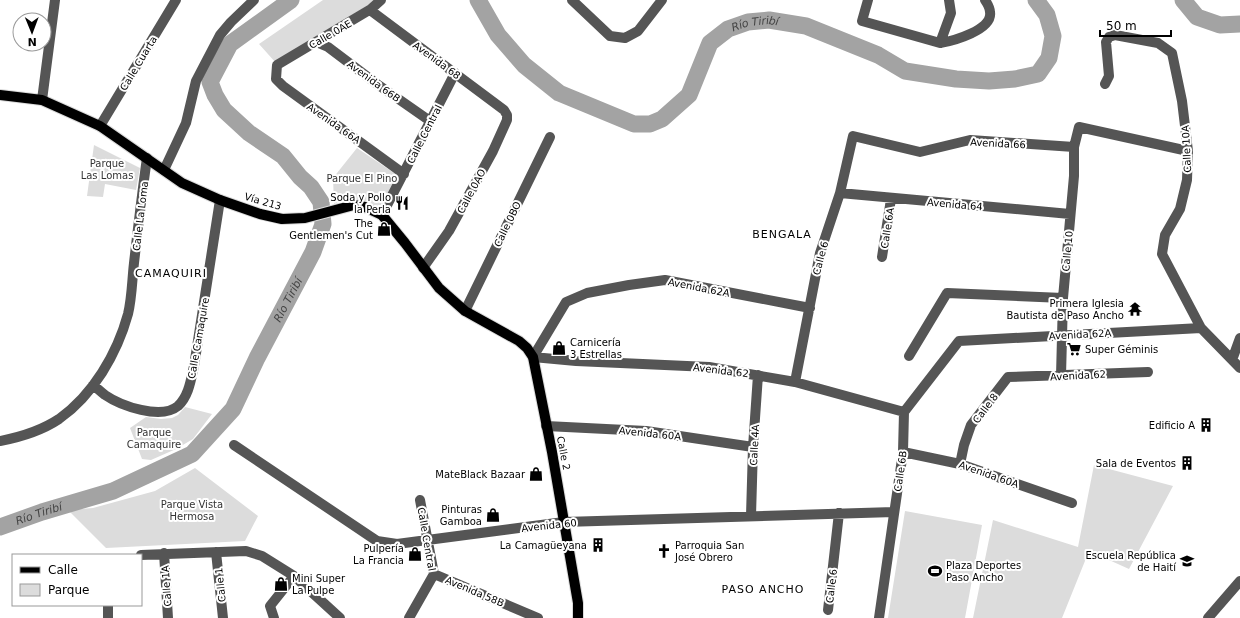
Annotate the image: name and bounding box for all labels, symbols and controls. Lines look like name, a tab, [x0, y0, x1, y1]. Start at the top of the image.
north arrow	[12, 12, 52, 52]
scale bar	[1100, 12, 1171, 38]
water label: Río Tiribí	[730, 14, 782, 34]
street label: Calle 0AE	[307, 18, 354, 51]
text: 50 m	[1106, 19, 1137, 33]
street label: Calle Cuarta	[118, 34, 159, 92]
text: N	[27, 35, 37, 48]
street label: Avenida 68	[411, 40, 463, 81]
street label: Avenida 66B	[345, 59, 402, 104]
street label: Avenida 66A	[305, 101, 363, 146]
street label: Calle Central	[405, 103, 444, 165]
street label: Calle 10A	[1180, 125, 1193, 173]
street label: Avenida 66	[970, 137, 1026, 150]
park label: Parque Las Lomas	[81, 158, 133, 181]
street label: Calle 0AO	[455, 167, 488, 215]
park label: Parque El Pino	[327, 173, 397, 184]
street label: Calle La Loma	[131, 181, 150, 252]
street label: Vía 213	[243, 191, 283, 212]
place label: Soda y Pollo la Perla	[330, 192, 391, 215]
restaurant icon: Soda y Pollo la Perla	[394, 195, 410, 211]
street label: Avenida 64	[927, 197, 983, 212]
street label: Calle 0BO	[492, 200, 523, 249]
street label: Calle 6A	[879, 207, 896, 249]
place label: The Gentlemen's Cut	[289, 218, 373, 241]
shop icon: The Gentlemen's Cut	[376, 221, 392, 237]
district label: BENGALA	[752, 228, 812, 241]
street label: Calle 10	[1060, 230, 1075, 272]
street label: Calle 6	[811, 240, 830, 276]
district label: CAMAQUIRI	[135, 267, 207, 280]
water label: Río Tiribí	[271, 274, 306, 324]
street label: Avenida 62A	[667, 276, 731, 299]
street label: Calle Camaquire	[186, 297, 211, 380]
place label: Primera Iglesia Bautista de Paso Ancho	[1007, 298, 1124, 321]
temple icon: Primera Iglesia Bautista de Paso Ancho	[1127, 301, 1143, 317]
street label: Avenida 62A	[1048, 327, 1112, 342]
place label: Carnicería 3 Estrellas	[570, 337, 622, 360]
shop icon: Carnicería 3 Estrellas	[551, 340, 567, 356]
supermarket icon: Super Géminis	[1066, 341, 1082, 357]
place label: Super Géminis	[1085, 344, 1158, 355]
street label: Avenida 62	[693, 362, 749, 379]
street label: Avenida 62	[1050, 369, 1106, 382]
street label: Calle 8	[971, 391, 1000, 425]
building icon: Edificio A	[1198, 417, 1214, 433]
place label: Edificio A	[1149, 420, 1195, 431]
street label: Calle 4A	[748, 424, 761, 466]
street label: Avenida 60A	[618, 425, 682, 442]
park label: Parque Camaquire	[127, 427, 181, 450]
street label: Calle 2	[555, 435, 572, 471]
street label: Calle 6B	[892, 450, 909, 492]
building icon: Sala de Eventos	[1179, 455, 1195, 471]
place label: Sala de Eventos	[1096, 458, 1176, 469]
street label: Avenida 60A	[957, 459, 1020, 490]
shop icon: MateBlack Bazaar	[528, 466, 544, 482]
place label: MateBlack Bazaar	[435, 469, 526, 480]
park label: Parque Vista Hermosa	[161, 499, 223, 522]
water label: Río Tiribí	[14, 500, 66, 528]
place label: Pinturas Gamboa	[440, 504, 482, 527]
street label: Calle Central	[415, 506, 438, 572]
shop icon: Pinturas Gamboa	[485, 507, 501, 523]
street label: Avenida 60	[521, 517, 577, 534]
building icon: La Camagüeyana	[590, 537, 606, 553]
place label: La Camagüeyana	[500, 540, 587, 551]
place label: Parroquia San José Obrero	[674, 540, 744, 563]
place label: Pulpería La Francia	[353, 543, 404, 566]
church icon: Parroquia San José Obrero	[656, 543, 672, 559]
shop icon: Pulpería La Francia	[407, 546, 423, 562]
place label: Escuela República de Haití	[1086, 550, 1177, 573]
school or university icon: Escuela República de Haití	[1179, 553, 1195, 569]
legend	[12, 554, 142, 606]
place label: Plaza Deportes Paso Ancho	[946, 560, 1021, 583]
text: Calle	[48, 563, 78, 577]
sports icon: Plaza Deportes Paso Ancho	[927, 563, 943, 579]
street label: Calle 1A	[160, 565, 173, 607]
street label: Calle 1	[213, 567, 228, 603]
street label: Calle 6	[824, 568, 839, 604]
place label: Mini Super La Pulpe	[292, 573, 346, 596]
street label: Avenida 58B	[444, 574, 506, 609]
shop icon: Mini Super La Pulpe	[273, 576, 289, 592]
text: Parque	[48, 583, 89, 597]
district label: PASO ANCHO	[722, 583, 804, 596]

